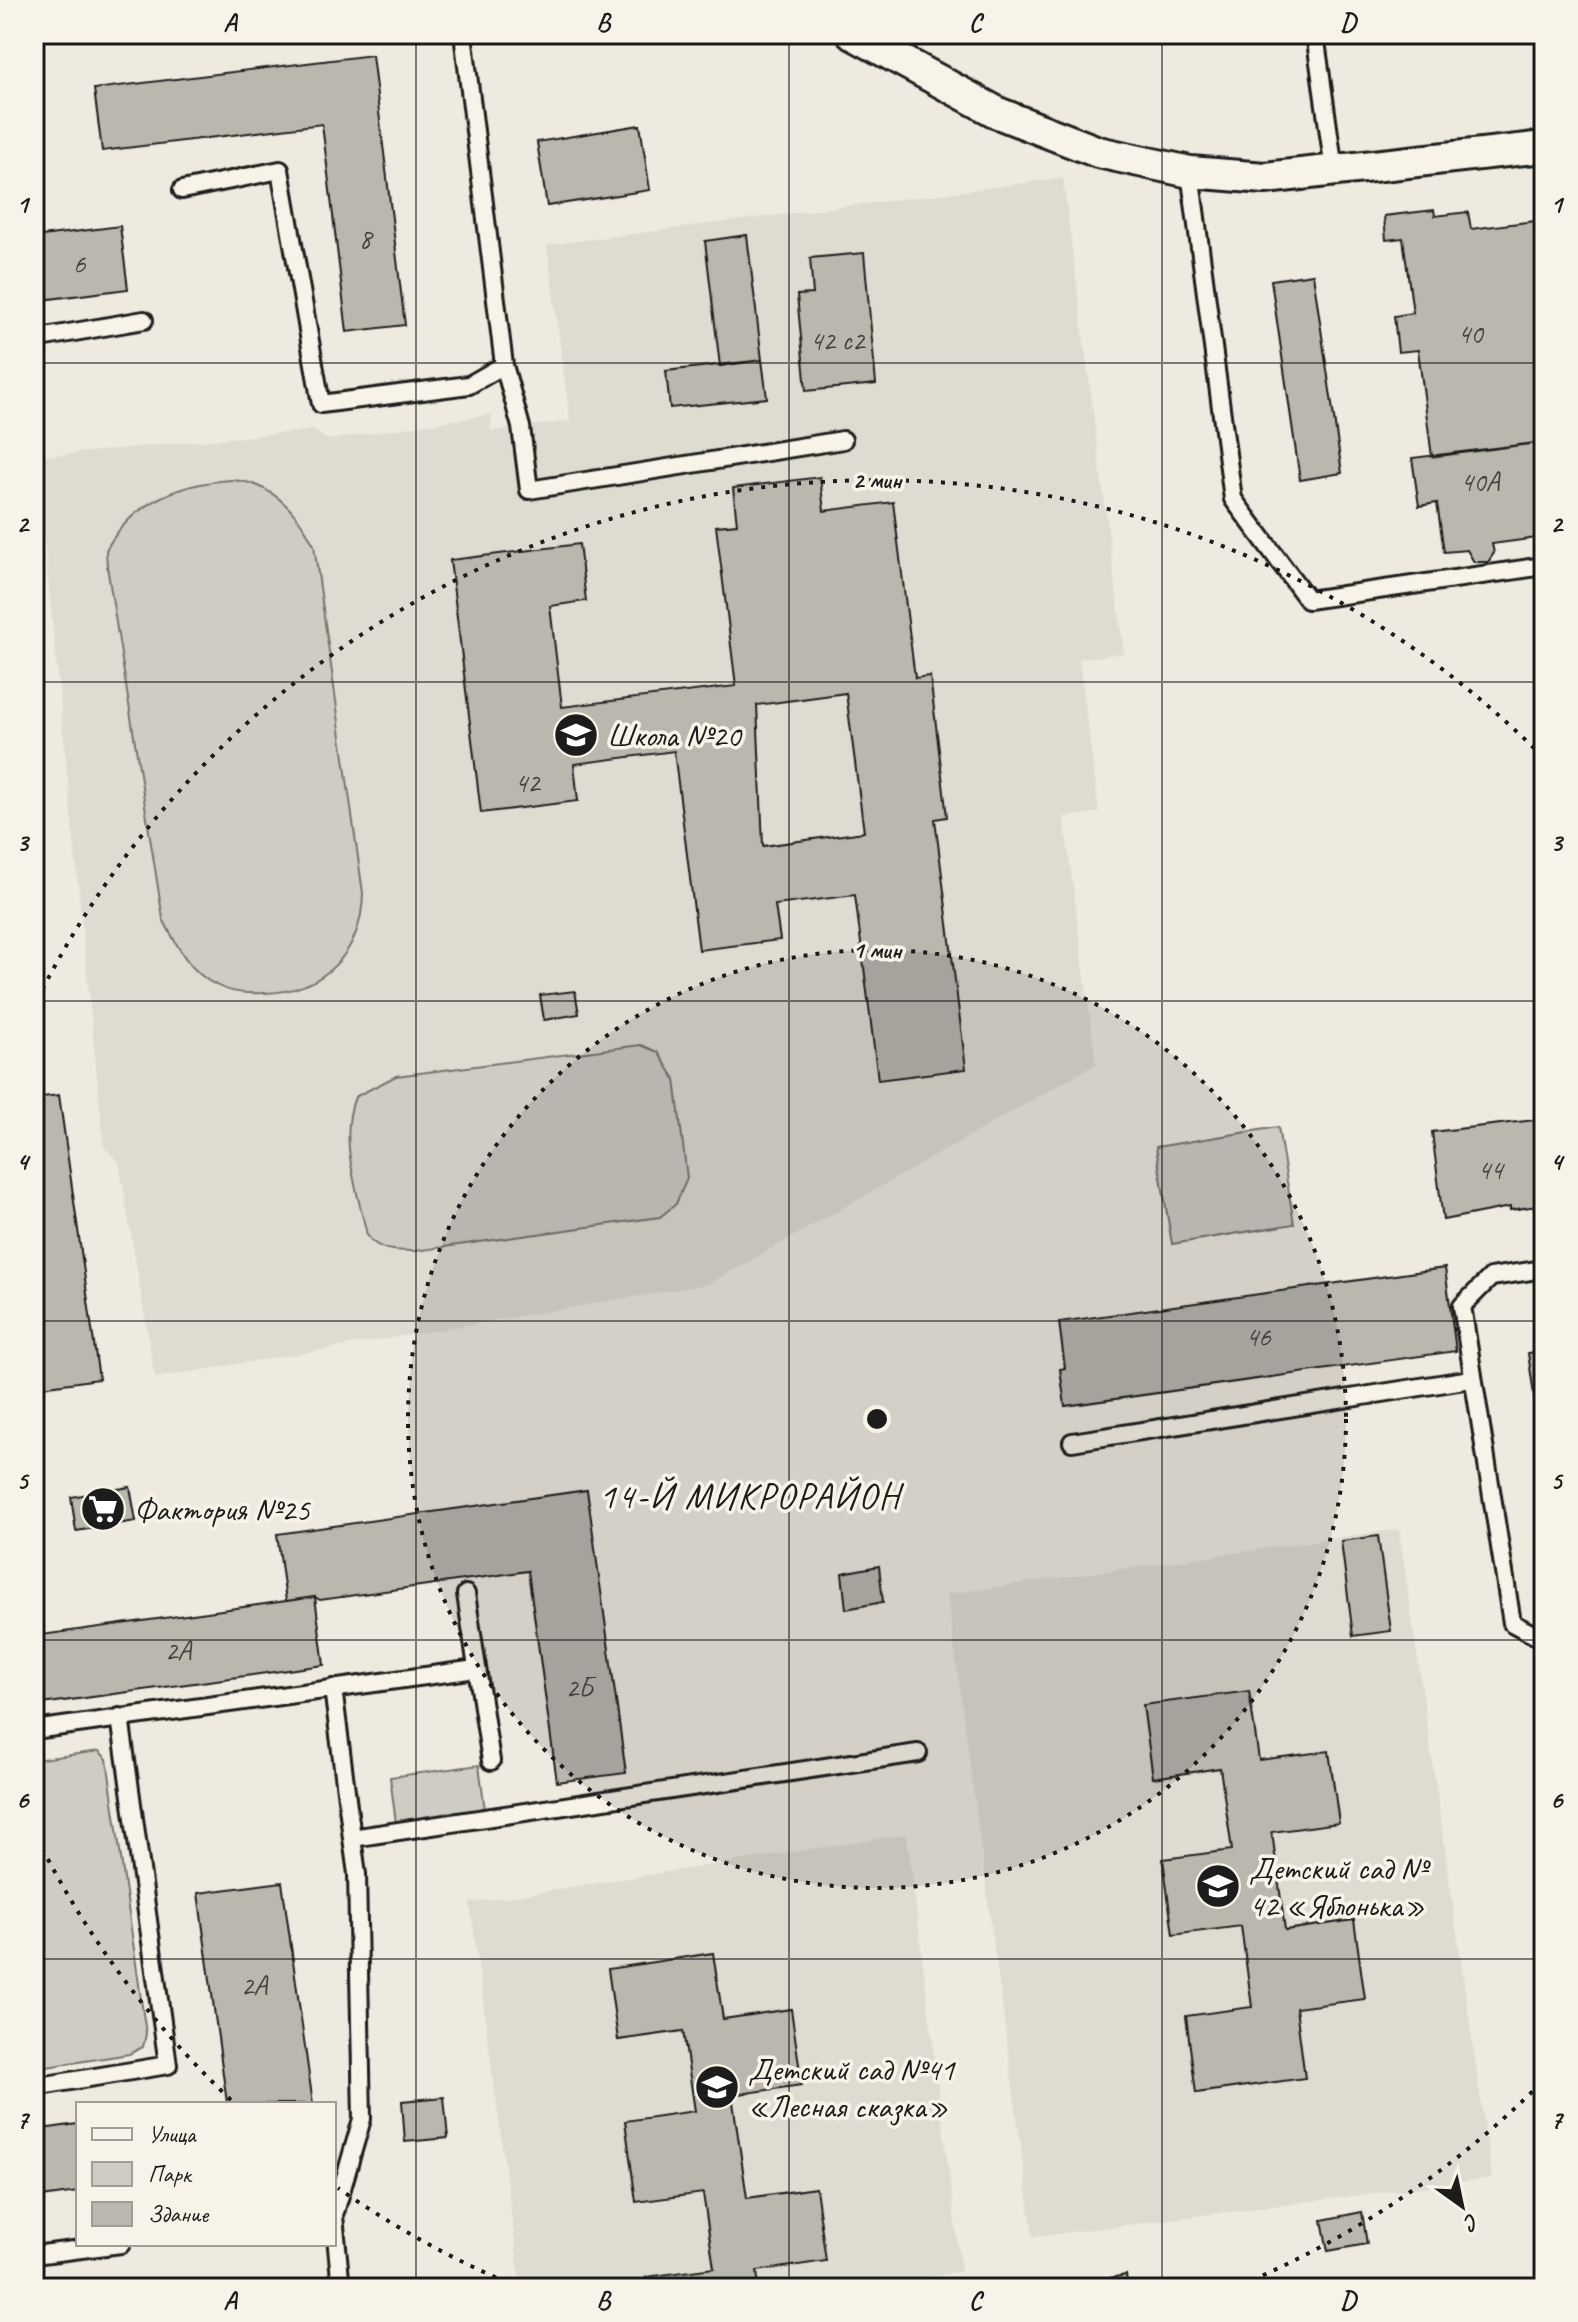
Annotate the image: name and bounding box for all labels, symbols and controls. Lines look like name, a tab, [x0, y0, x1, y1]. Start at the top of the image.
text: A	[223, 6, 238, 39]
text: B	[596, 6, 612, 39]
text: C	[969, 6, 985, 39]
text: D	[1340, 6, 1358, 39]
text: 1	[16, 188, 31, 221]
text: 1	[1550, 188, 1565, 221]
house number: 8	[359, 221, 374, 256]
house number: 6	[73, 246, 87, 281]
house number: 40	[1457, 316, 1485, 351]
house number: 42 с2	[810, 323, 867, 358]
house number: 40А	[1460, 464, 1502, 499]
text: 2 мин	[853, 465, 903, 495]
text: 2	[16, 507, 30, 540]
text: 2	[1550, 507, 1564, 540]
school or university icon: Школа №20	[552, 711, 600, 759]
place label: Школа №20	[607, 715, 743, 756]
house number: 42	[514, 765, 542, 800]
text: 3	[16, 826, 30, 859]
text: 3	[1550, 826, 1564, 859]
text: 1 мин	[853, 935, 903, 965]
text: 4	[16, 1145, 31, 1178]
text: 4	[1550, 1145, 1565, 1178]
house number: 44	[1477, 1152, 1505, 1187]
house number: 46	[1245, 1319, 1272, 1354]
centre of rings	[863, 1405, 891, 1433]
text: 5	[16, 1464, 30, 1497]
text: 5	[1550, 1464, 1564, 1497]
district label: 14-Й МИКРОРАЙОН	[599, 1473, 904, 1519]
supermarket icon: Фактория №25	[79, 1485, 127, 1533]
place label: Фактория №25	[134, 1489, 311, 1530]
house number: 2А	[165, 1633, 193, 1668]
house number: 2Б	[566, 1670, 597, 1705]
text: 6	[16, 1783, 30, 1816]
text: 6	[1550, 1783, 1564, 1816]
place label: Детский сад № 42 «Яблонька»	[1249, 1848, 1431, 1926]
school or university icon: Детский сад № 42 «Яблонька»	[1194, 1862, 1242, 1910]
house number: 2А	[241, 1968, 269, 2003]
place label: Детский сад №41 «Лесная сказка»	[748, 2049, 956, 2127]
school or university icon: Детский сад №41 «Лесная сказка»	[693, 2063, 741, 2111]
legend	[76, 2102, 336, 2246]
text: 7	[16, 2103, 30, 2136]
text: 7	[1550, 2103, 1564, 2136]
text: Улица	[148, 2119, 197, 2149]
text: Парк	[148, 2159, 193, 2189]
north arrow	[1422, 2166, 1502, 2246]
text: Здание	[148, 2199, 210, 2229]
text: С	[1458, 2207, 1485, 2238]
text: A	[223, 2284, 238, 2317]
text: B	[596, 2284, 612, 2317]
text: C	[969, 2284, 985, 2317]
text: D	[1340, 2284, 1358, 2317]

